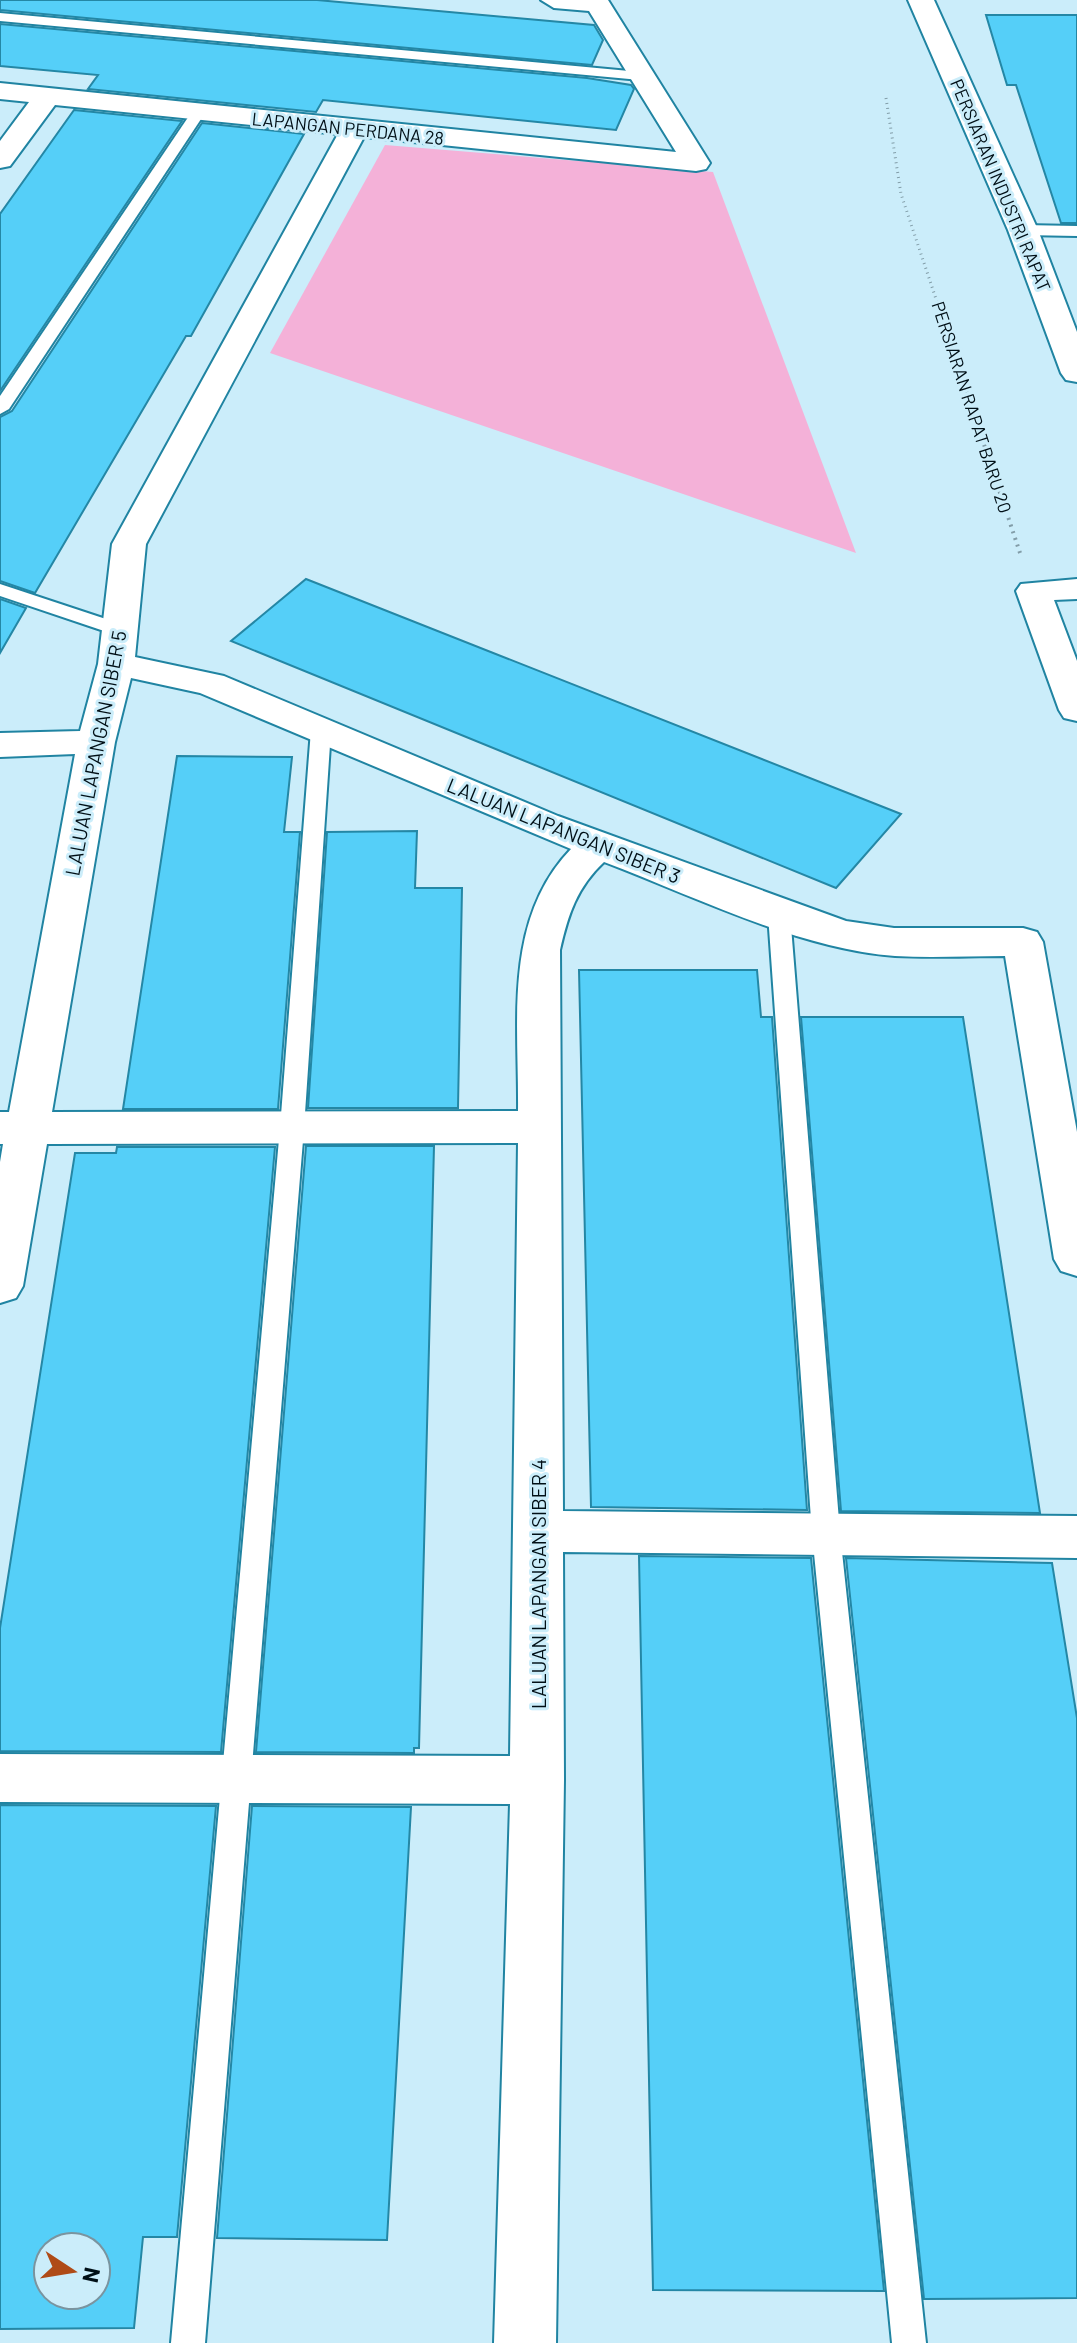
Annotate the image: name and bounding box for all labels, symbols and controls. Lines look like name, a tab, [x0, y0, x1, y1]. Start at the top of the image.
street label: PERSIARAN INDUSTRI RAPAT	[946, 75, 1056, 295]
street label: LAPANGAN PERDANA 28	[251, 107, 445, 149]
street label: PERSIARAN RAPAT BARU 20	[927, 298, 1017, 516]
street label: LALUAN LAPANGAN SIBER 5	[59, 628, 131, 878]
street label: LALUAN LAPANGAN SIBER 3	[444, 772, 684, 888]
street label: LALUAN LAPANGAN SIBER 4	[526, 1459, 550, 1709]
north arrow	[32, 2231, 112, 2311]
text: N	[78, 2266, 107, 2285]

